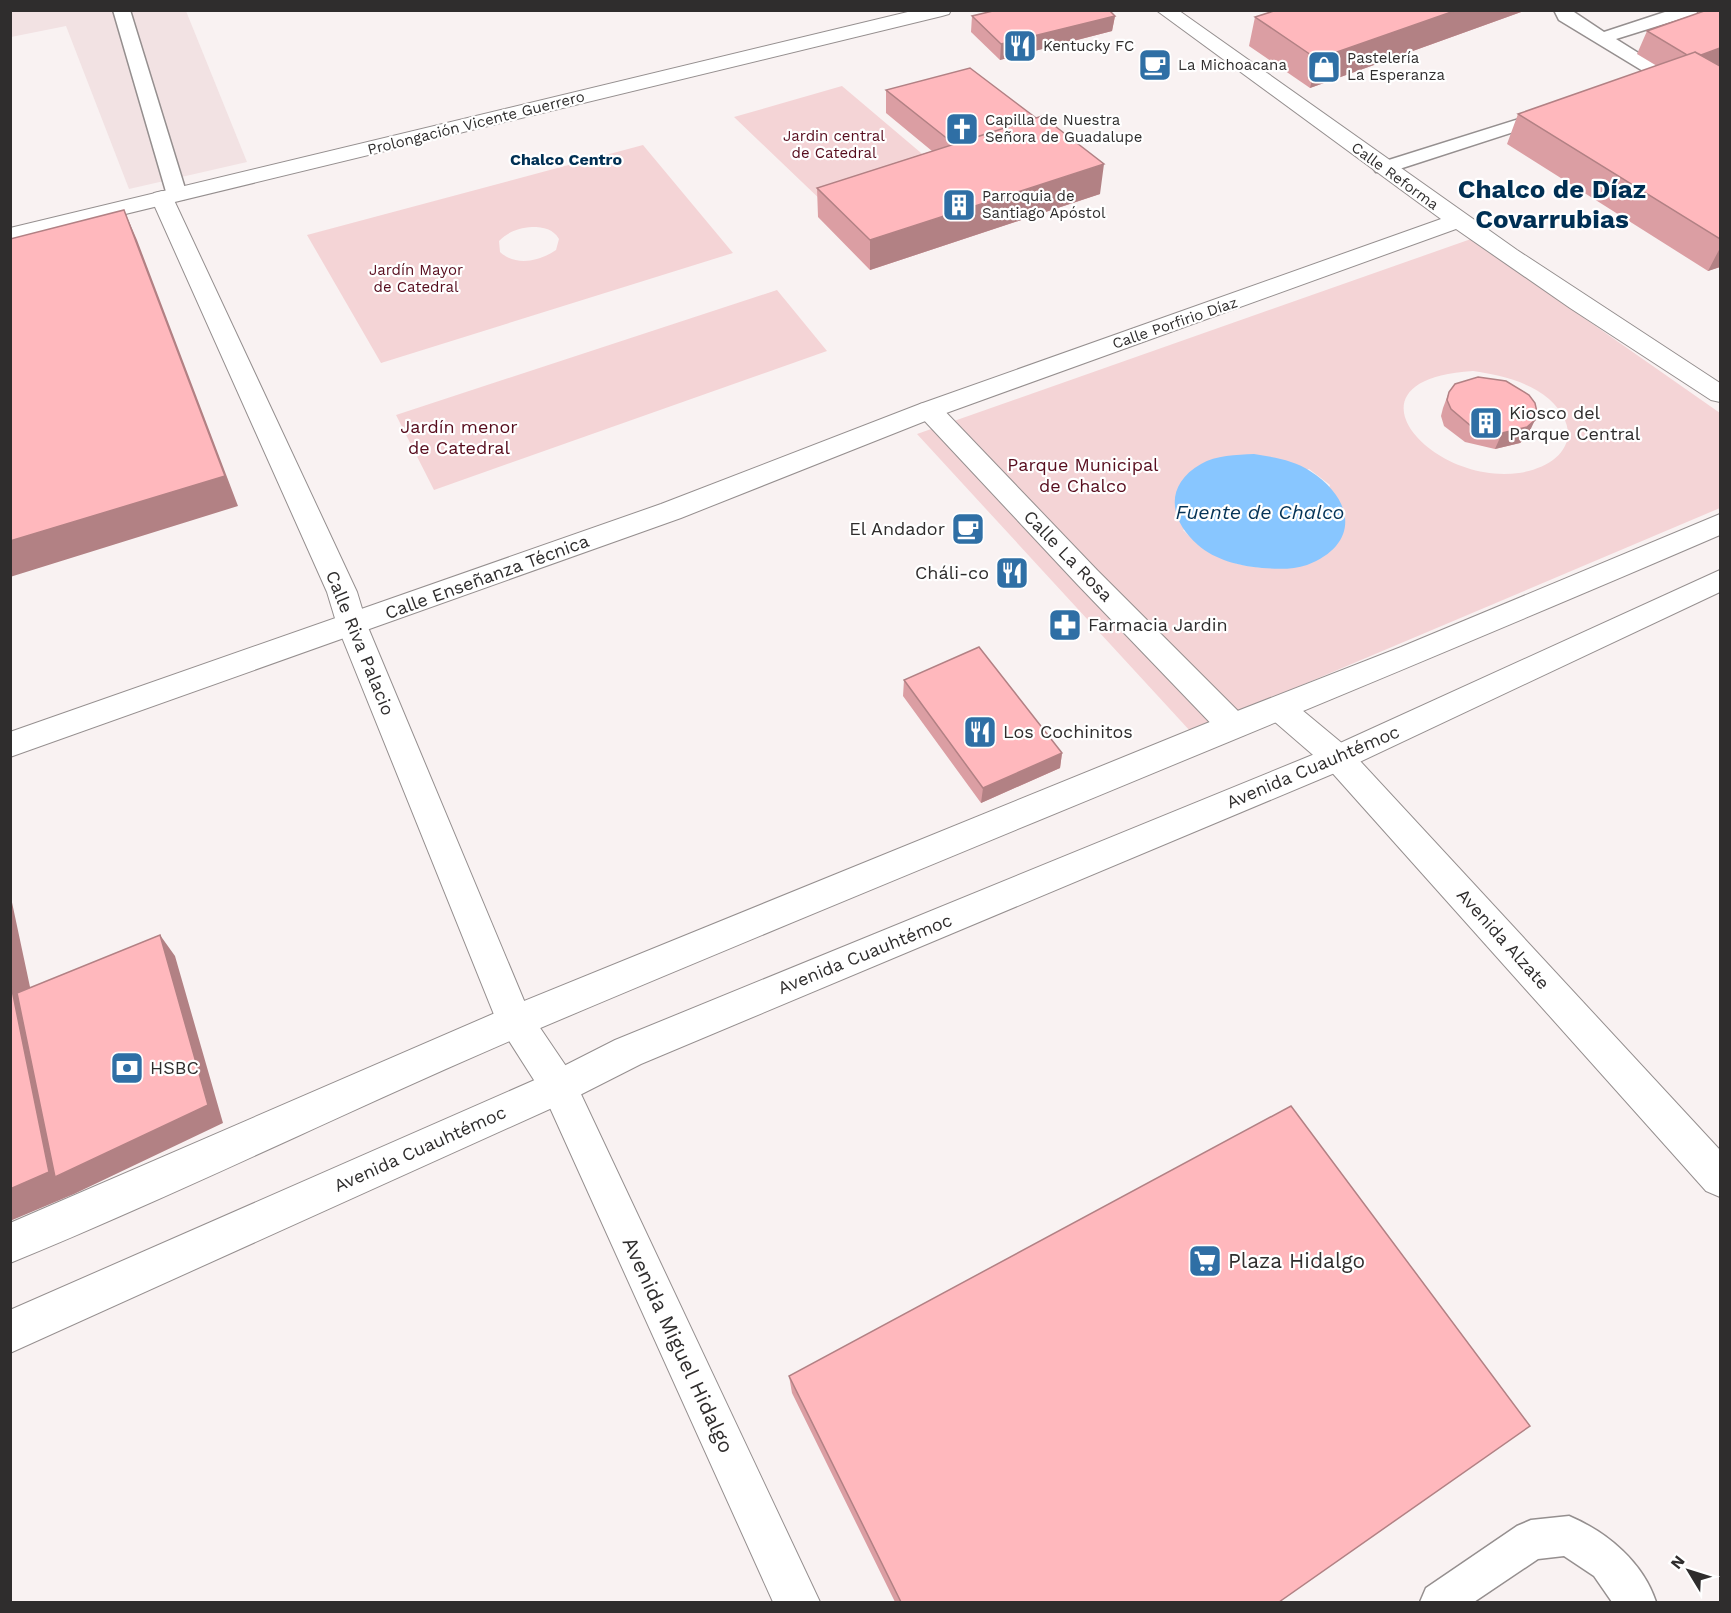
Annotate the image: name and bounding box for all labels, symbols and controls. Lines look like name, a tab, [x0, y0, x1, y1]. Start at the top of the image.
restaurant icon: Kentucky FC	[1002, 28, 1038, 64]
place label: Kentucky FC	[1043, 37, 1134, 55]
cafe icon: La Michoacana	[1137, 47, 1173, 83]
shop icon: Pastelería La Esperanza	[1306, 49, 1342, 85]
place label: Pastelería La Esperanza	[1347, 49, 1445, 84]
place label: La Michoacana	[1178, 56, 1287, 74]
street label: Prolongación Vicente Guerrero	[366, 87, 586, 159]
church icon: Capilla de Nuestra Señora de Guadalupe	[944, 111, 980, 147]
place label: Capilla de Nuestra Señora de Guadalupe	[985, 111, 1142, 146]
park label: Jardin central de Catedral	[783, 127, 885, 162]
street label: Calle Reforma	[1348, 138, 1443, 214]
district label: Chalco Centro	[510, 150, 622, 169]
district label: Chalco de Díaz Covarrubias	[1458, 174, 1646, 234]
building icon: Parroquia de Santiago Apóstol	[941, 187, 977, 223]
place label: Parroquia de Santiago Apóstol	[982, 187, 1106, 222]
park label: Jardín Mayor de Catedral	[369, 261, 463, 296]
street label: Calle Porfirio Díaz	[1110, 293, 1240, 353]
place label: Kiosco del Parque Central	[1509, 402, 1641, 444]
building icon: Kiosco del Parque Central	[1468, 405, 1504, 441]
park label: Jardín menor de Catedral	[400, 416, 518, 458]
park label: Parque Municipal de Chalco	[1007, 454, 1159, 496]
water label: Fuente de Chalco	[1176, 500, 1344, 524]
street label: Calle La Rosa	[1020, 506, 1117, 606]
cafe icon: El Andador	[950, 511, 986, 547]
place label: El Andador	[849, 518, 945, 539]
street label: Calle Enseñanza Técnica	[382, 530, 592, 623]
restaurant icon: Cháli-co	[994, 555, 1030, 591]
place label: Cháli-co	[915, 562, 989, 583]
street label: Calle Riva Palacio	[322, 567, 399, 718]
pharmacy icon: Farmacia Jardin	[1047, 607, 1083, 643]
place label: Farmacia Jardin	[1088, 614, 1228, 635]
restaurant icon: Los Cochinitos	[962, 714, 998, 750]
place label: Los Cochinitos	[1003, 721, 1133, 742]
street label: Avenida Cuauhtémoc	[1223, 721, 1402, 813]
street label: Avenida Alzate	[1453, 884, 1554, 993]
street label: Avenida Cuauhtémoc	[775, 909, 955, 998]
bank icon: HSBC	[109, 1050, 145, 1086]
place label: HSBC	[150, 1057, 199, 1078]
street label: Avenida Cuauhtémoc	[331, 1101, 509, 1196]
street label: Avenida Miguel Hidalgo	[617, 1233, 740, 1457]
supermarket icon: Plaza Hidalgo	[1187, 1243, 1223, 1279]
place label: Plaza Hidalgo	[1228, 1248, 1365, 1273]
north arrow	[1659, 1541, 1719, 1601]
text: N	[1666, 1552, 1689, 1573]

